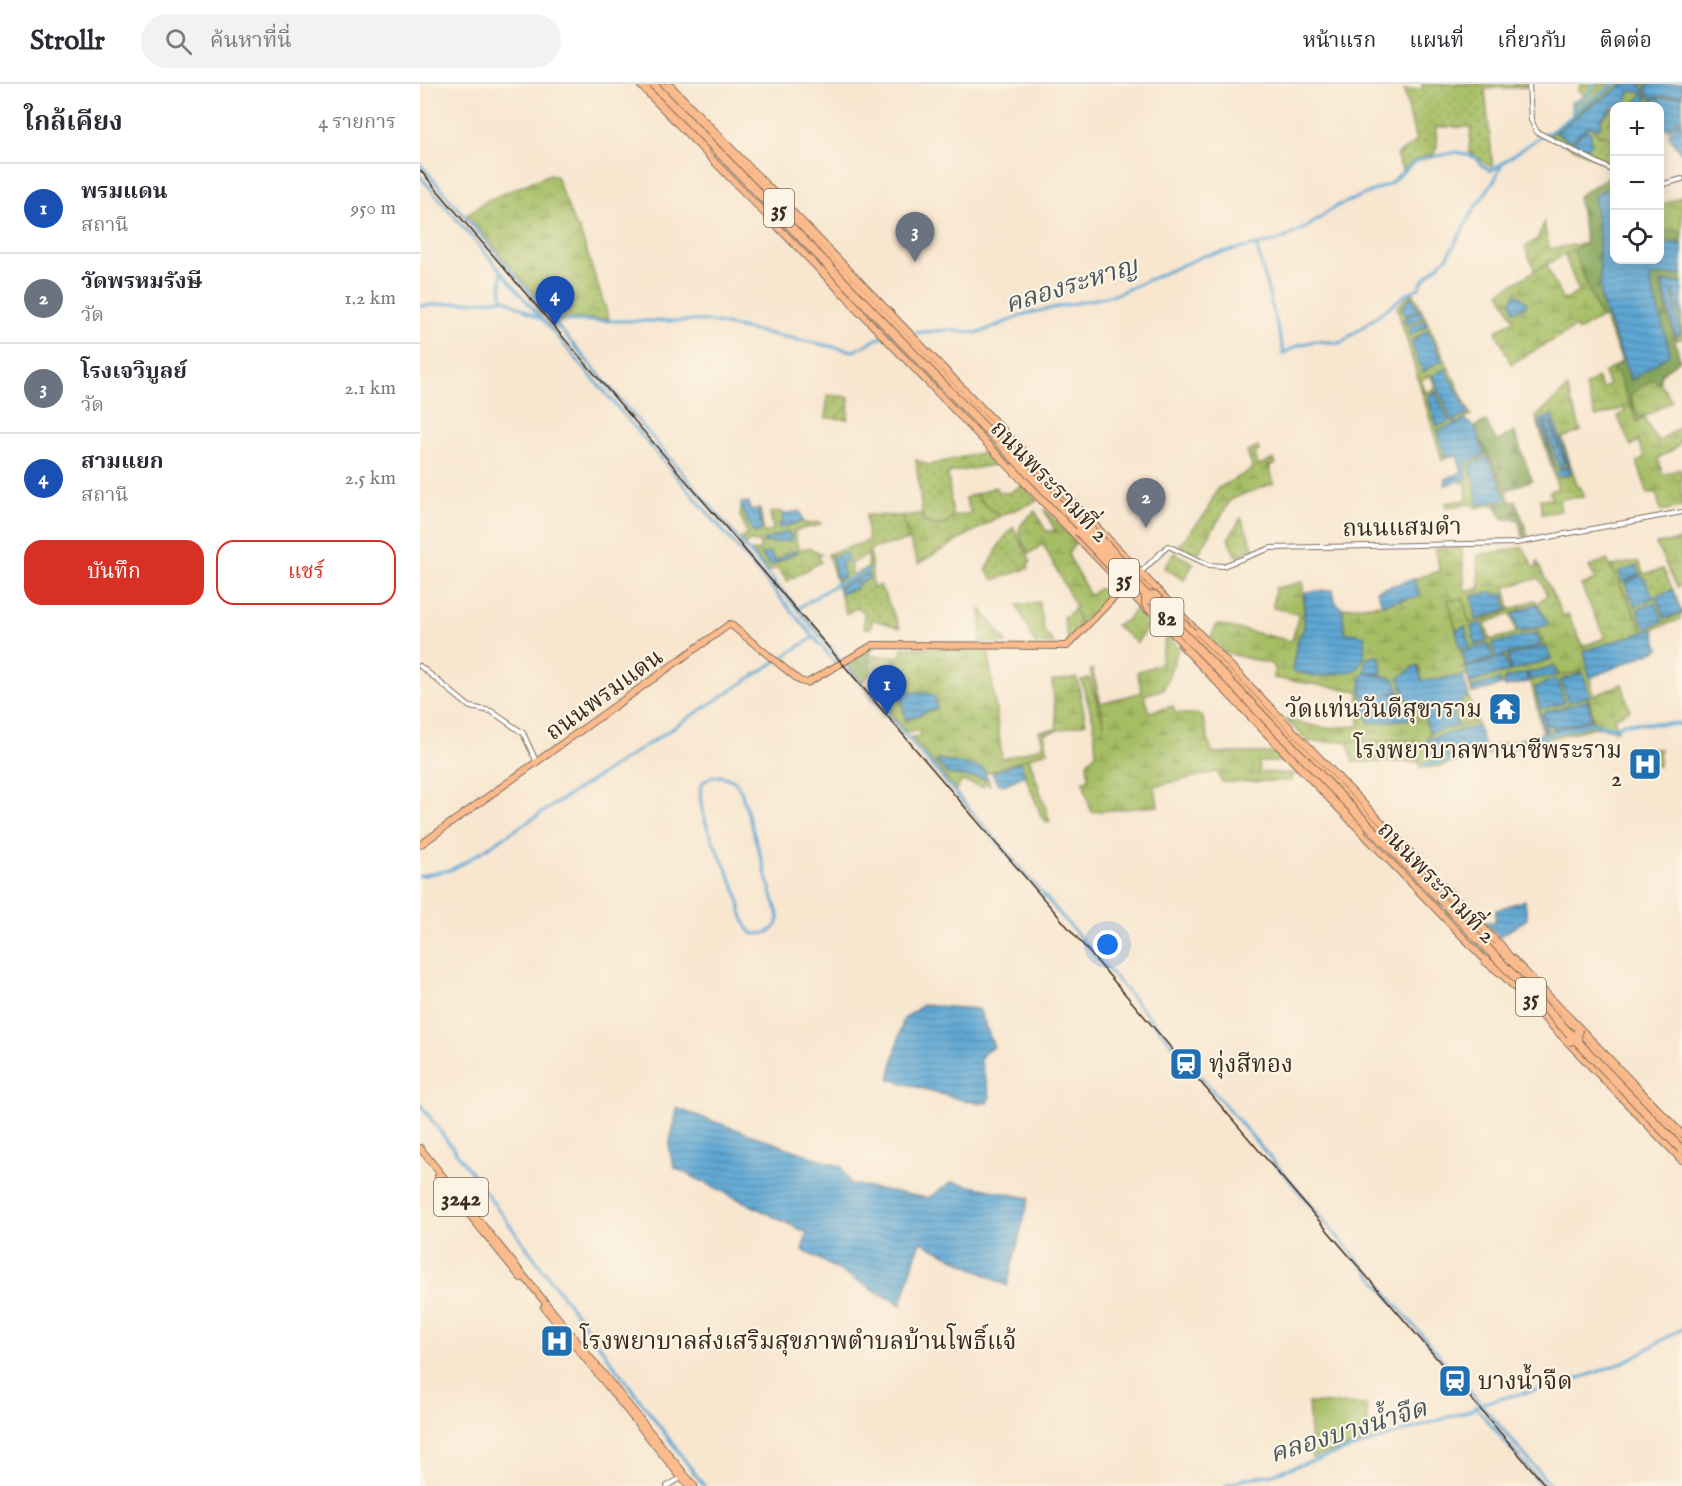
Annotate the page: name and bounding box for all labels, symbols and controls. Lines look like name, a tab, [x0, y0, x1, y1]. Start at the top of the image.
search box	[141, 14, 561, 68]
text: Strollr	[30, 24, 105, 59]
icon: search	[162, 25, 195, 58]
text: ค้นหาที่นี่	[210, 27, 292, 55]
text: หน้าแรก	[1303, 28, 1376, 55]
text: แผนที่	[1409, 28, 1464, 55]
text: เกี่ยวกับ	[1497, 28, 1567, 55]
text: ติดต่อ	[1600, 28, 1652, 55]
map controls	[1610, 102, 1664, 264]
button: +	[1610, 102, 1664, 156]
text: ใกล้เคียง	[24, 106, 123, 139]
text: 4 รายการ	[318, 110, 396, 135]
button: −	[1610, 156, 1664, 210]
text: พรมแดน	[81, 178, 168, 206]
road number: 35	[764, 189, 794, 227]
text: 1	[40, 196, 47, 221]
text: 950 m	[350, 196, 396, 221]
button: locate	[1610, 210, 1664, 264]
pin: 3	[896, 212, 934, 262]
text: สถานี	[81, 213, 129, 238]
water label: คลองระหาญ	[1001, 249, 1143, 321]
text: วัดพรหมรังษี	[81, 268, 202, 296]
pin: 4	[536, 276, 574, 326]
text: 2	[39, 286, 48, 311]
text: 1.2 km	[344, 286, 396, 311]
text: วัด	[81, 303, 104, 328]
text: โรงเจวิบูลย์	[81, 358, 187, 386]
text: 3	[40, 376, 47, 401]
text: 2.1 km	[344, 376, 396, 401]
text: วัด	[81, 393, 104, 418]
street label: ถนนพระรามที่ 2	[983, 411, 1118, 550]
text: สามแยก	[81, 448, 164, 476]
text: 4	[39, 466, 48, 491]
text: 2.5 km	[345, 466, 396, 491]
pin: 2	[1126, 478, 1166, 528]
text: สถานี	[81, 483, 129, 508]
street label: ถนนแสมดำ	[1342, 512, 1462, 545]
button: บันทึก	[24, 540, 204, 605]
button: แชร์	[216, 540, 396, 605]
road number: 35	[1109, 559, 1139, 597]
road number: 82	[1150, 598, 1184, 636]
street label: ถนนพรมแดน	[540, 642, 670, 748]
pin: 1	[868, 666, 906, 715]
temple icon: วัดแท่นวันดีสุขาราม	[1487, 691, 1523, 727]
place label: วัดแท่นวันดีสุขาราม	[1285, 695, 1482, 726]
place label: โรงพยาบาลพานาซีพระราม 2	[1353, 732, 1622, 795]
hospital icon: โรงพยาบาลพานาซีพระราม 2	[1627, 746, 1663, 782]
street label: ถนนพระรามที่ 2	[1370, 812, 1505, 951]
your location	[1093, 930, 1122, 959]
road number: 35	[1516, 978, 1546, 1016]
station icon: ทุ่งสีทอง	[1168, 1046, 1204, 1082]
place label: ทุ่งสีทอง	[1209, 1050, 1293, 1081]
road number: 3242	[434, 1178, 488, 1216]
hospital icon: โรงพยาบาลส่งเสริมสุขภาพตำบลบ้านโพธิ์แจ้	[539, 1323, 575, 1359]
place label: โรงพยาบาลส่งเสริมสุขภาพตำบลบ้านโพธิ์แจ้	[579, 1323, 1016, 1358]
station icon: บางน้ำจืด	[1437, 1363, 1473, 1399]
place label: บางน้ำจืด	[1478, 1363, 1573, 1398]
water label: คลองบางน้ำจืด	[1265, 1388, 1432, 1471]

